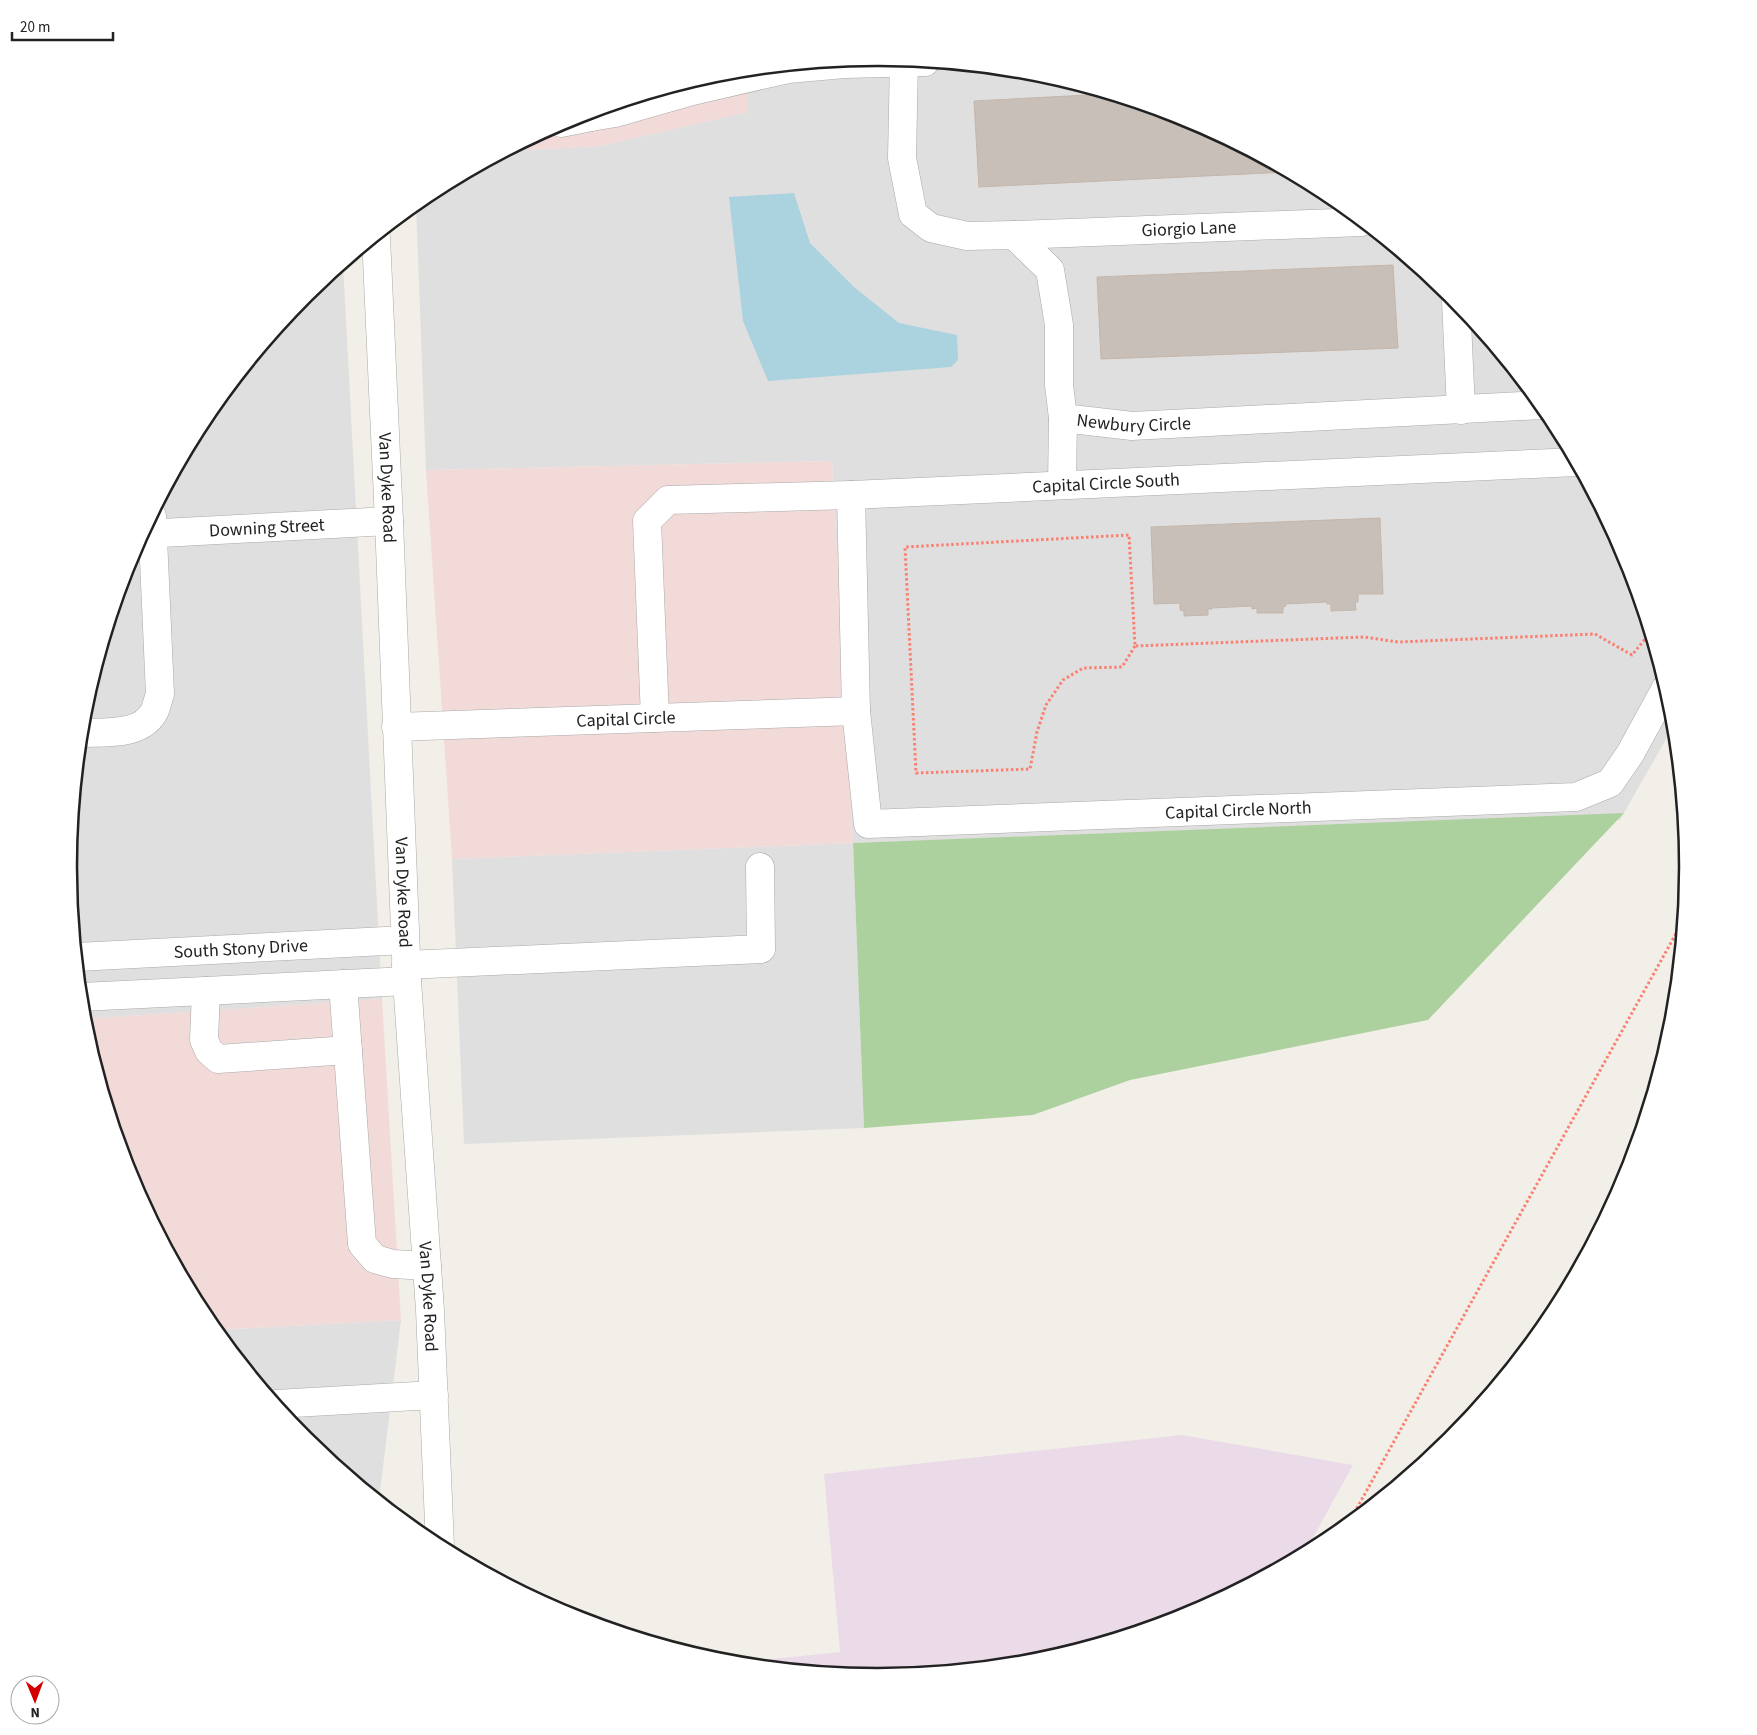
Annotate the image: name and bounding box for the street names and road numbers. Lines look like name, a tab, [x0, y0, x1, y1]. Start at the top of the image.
street label: Giorgio Lane	[1141, 215, 1237, 243]
street label: Newbury Circle	[1075, 408, 1192, 439]
street label: Van Dyke Road	[372, 432, 402, 544]
street label: Capital Circle South	[1032, 467, 1181, 500]
street label: Downing Street	[208, 512, 325, 543]
street label: Capital Circle	[576, 705, 676, 734]
street label: Capital Circle North	[1165, 795, 1312, 826]
street label: Van Dyke Road	[388, 837, 418, 948]
street label: South Stony Drive	[173, 933, 309, 965]
street label: Van Dyke Road	[412, 1241, 444, 1352]

